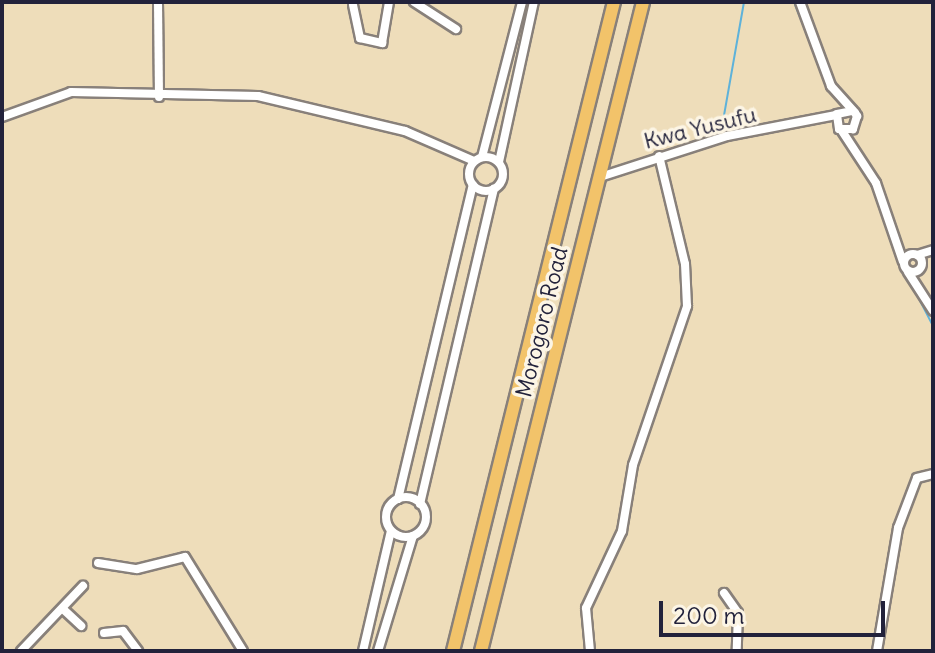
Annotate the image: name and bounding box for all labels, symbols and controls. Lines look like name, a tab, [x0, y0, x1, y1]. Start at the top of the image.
street label: Kwa Yusufu	[641, 101, 759, 155]
street label: Morogoro Road	[511, 244, 573, 400]
scale bar	[663, 585, 889, 635]
text: 200 m	[673, 600, 745, 630]

